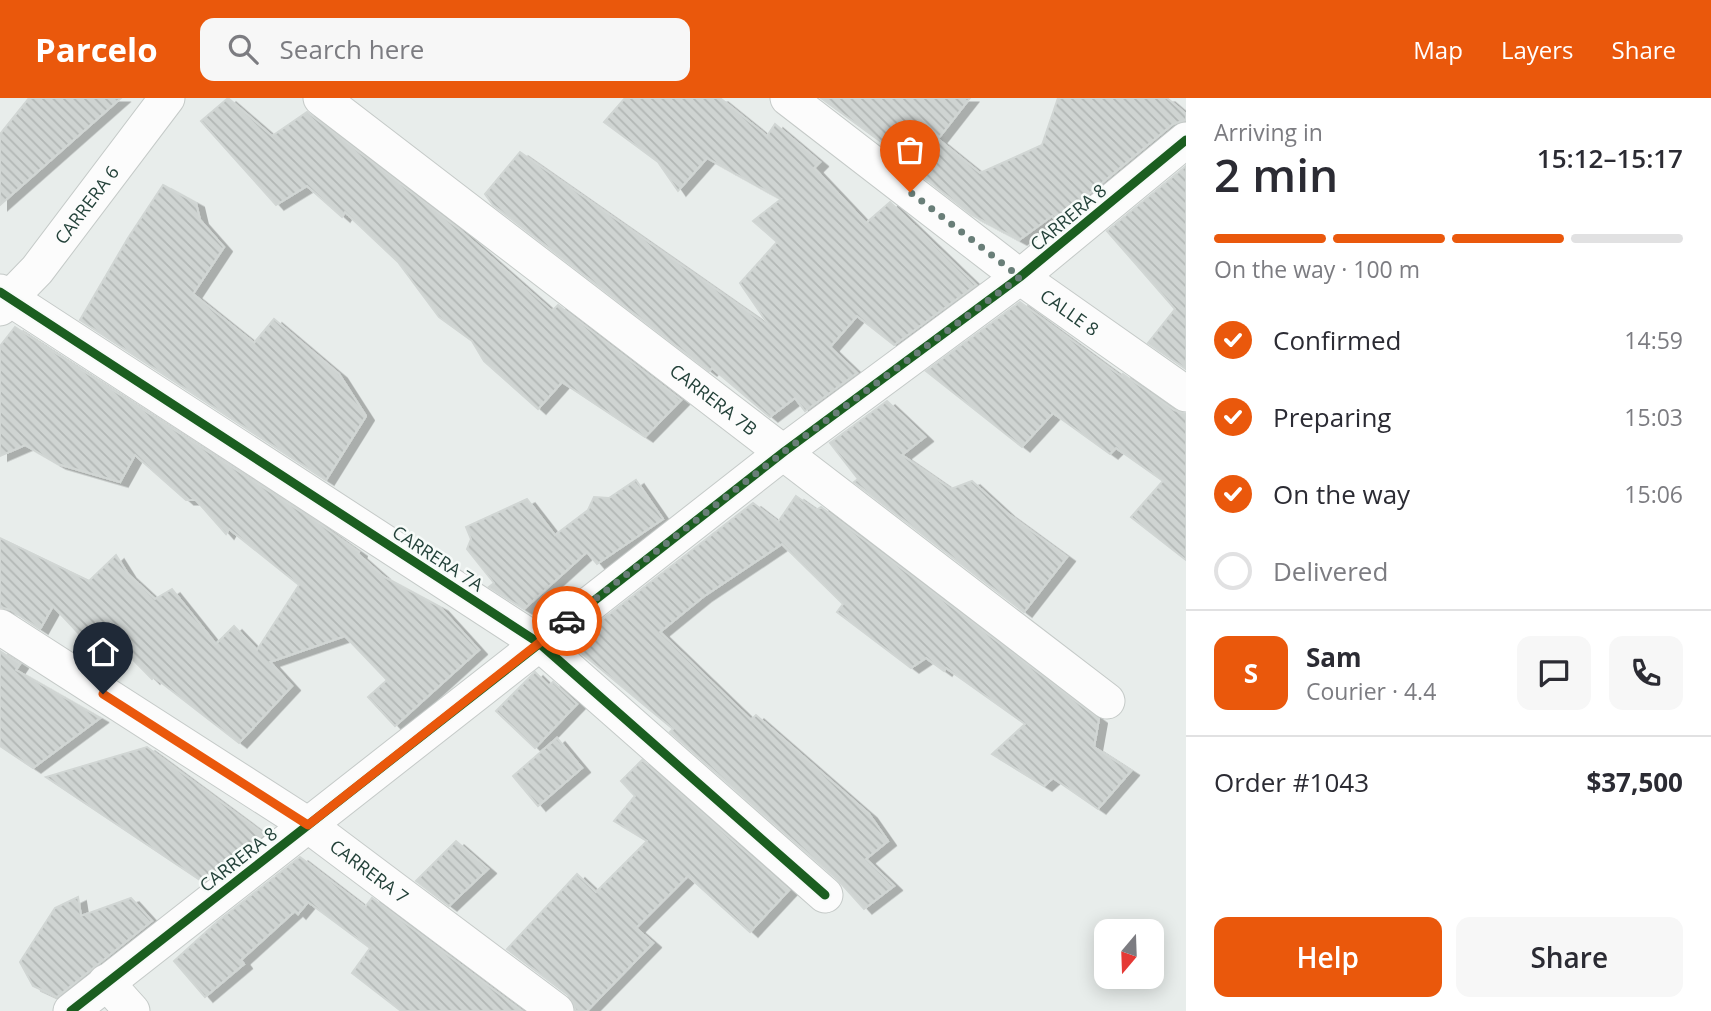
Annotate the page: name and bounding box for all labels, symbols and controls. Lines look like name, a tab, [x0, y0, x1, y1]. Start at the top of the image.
search box	[200, 18, 690, 81]
text: Parcelo	[35, 27, 158, 72]
icon: search	[224, 30, 262, 68]
text: Search here	[280, 31, 424, 67]
text: Map	[1413, 33, 1463, 66]
text: Layers	[1501, 33, 1574, 66]
text: Share	[1612, 33, 1676, 66]
text: Arriving in	[1214, 116, 1323, 148]
pin	[880, 120, 940, 192]
icon: bag	[891, 131, 929, 169]
text: 15:12–15:17	[1537, 140, 1683, 176]
text: 2 min	[1214, 143, 1338, 205]
street label: CARRERA 6	[49, 160, 124, 249]
street label: CARRERA 8	[1025, 178, 1111, 256]
text: On the way · 100 m	[1214, 253, 1420, 285]
street label: CALLE 8	[1036, 283, 1104, 341]
icon: check	[1214, 321, 1252, 359]
text: Confirmed	[1273, 322, 1401, 358]
text: 14:59	[1624, 324, 1683, 356]
street label: CARRERA 7B	[665, 358, 762, 441]
icon: check	[1214, 398, 1252, 436]
text: Preparing	[1273, 399, 1391, 435]
text: 15:03	[1624, 401, 1683, 433]
icon: check	[1214, 475, 1252, 513]
text: On the way	[1273, 476, 1410, 512]
text: 15:06	[1624, 478, 1683, 510]
street label: CARRERA 7A	[388, 520, 489, 597]
text: Delivered	[1273, 553, 1388, 589]
courier	[532, 586, 602, 656]
icon: car	[548, 602, 586, 640]
pin	[73, 622, 133, 694]
icon: home	[84, 633, 122, 671]
button: chat	[1517, 636, 1591, 710]
button: phone	[1609, 636, 1683, 710]
text: Sam	[1306, 639, 1362, 675]
text: S	[1244, 655, 1258, 691]
text: Courier · 4.4	[1306, 675, 1436, 707]
text: Order #1043	[1214, 764, 1369, 800]
text: $37,500	[1586, 764, 1683, 800]
street label: CARRERA 8	[194, 821, 282, 897]
street label: CARRERA 7	[325, 834, 414, 908]
button: Help	[1214, 917, 1442, 997]
button: Share	[1456, 917, 1683, 997]
north arrow	[1094, 919, 1164, 989]
map controls	[1094, 919, 1164, 989]

